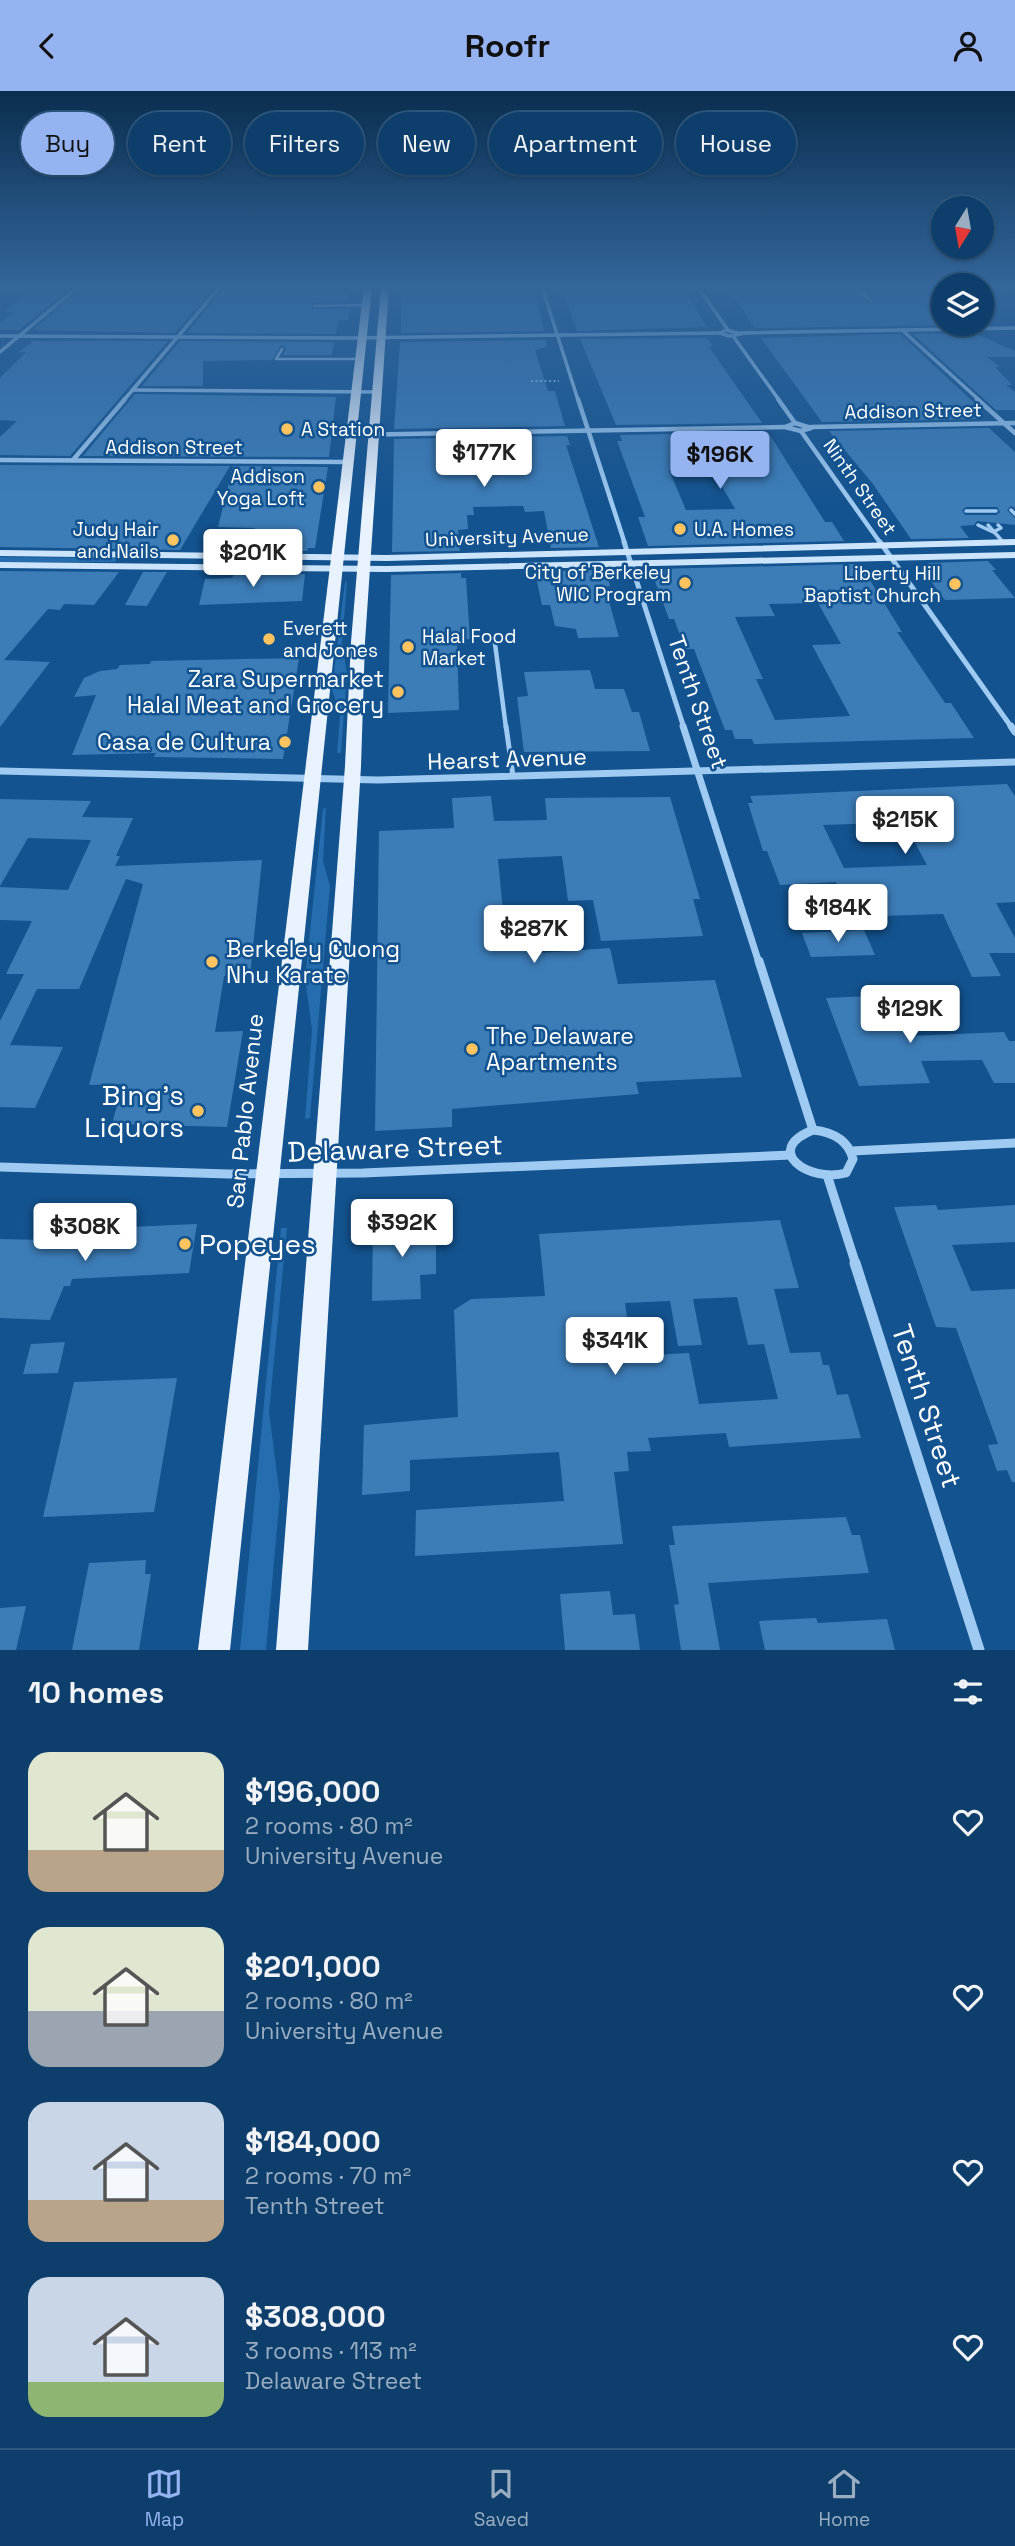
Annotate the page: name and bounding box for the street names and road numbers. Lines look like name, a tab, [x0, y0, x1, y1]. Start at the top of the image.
street label: Addison Street	[844, 397, 982, 425]
street label: Ninth Street	[818, 434, 902, 540]
street label: Addison Street	[105, 435, 243, 460]
street label: University Avenue	[425, 522, 589, 552]
street label: Tenth Street	[661, 631, 735, 773]
street label: Hearst Avenue	[427, 741, 587, 777]
street label: San Pablo Avenue	[220, 1012, 270, 1210]
street label: Delaware Street	[287, 1126, 503, 1170]
street label: Tenth Street	[884, 1320, 970, 1492]

